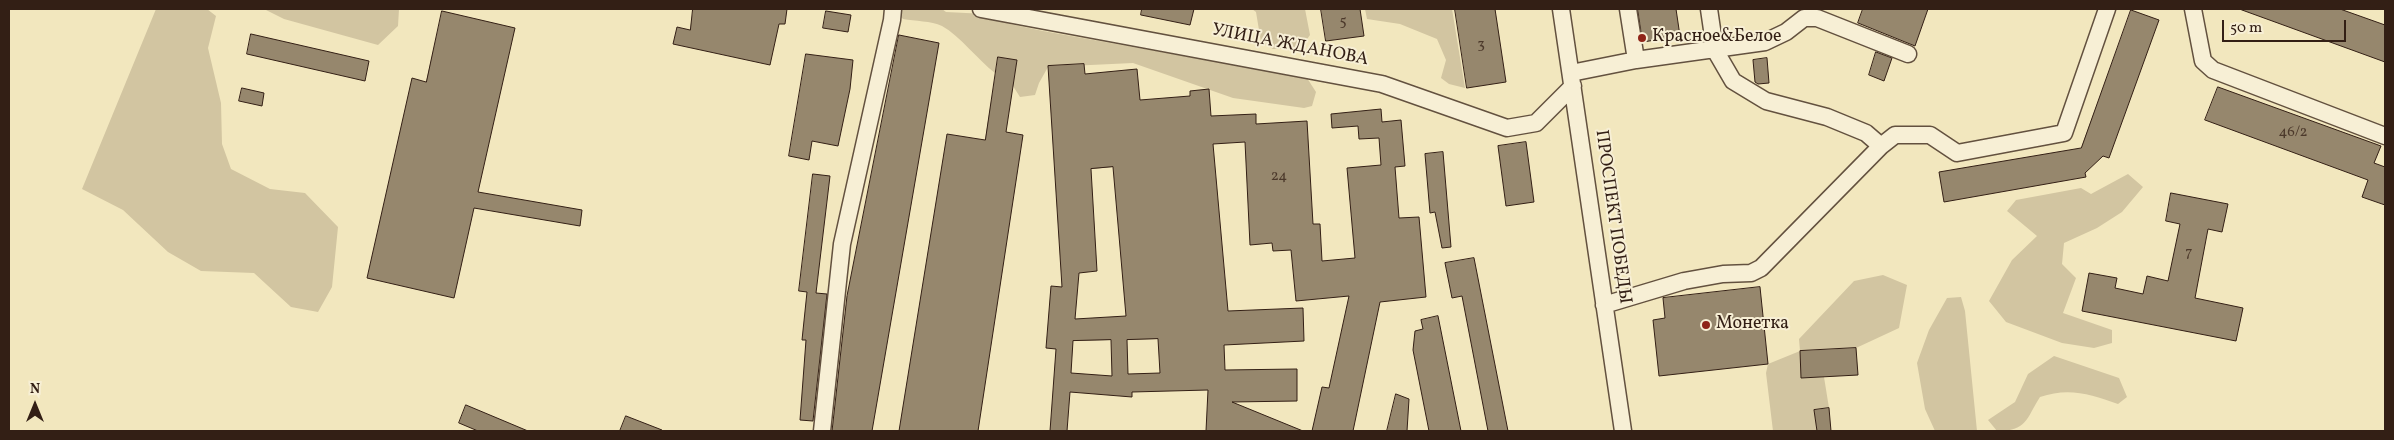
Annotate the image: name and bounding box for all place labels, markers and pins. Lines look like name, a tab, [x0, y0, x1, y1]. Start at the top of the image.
place label: Красное&Белое	[1652, 27, 1782, 49]
marker: Красное&Белое	[1636, 32, 1648, 44]
place label: Монетка	[1716, 314, 1789, 336]
marker: Монетка	[1700, 319, 1712, 331]

